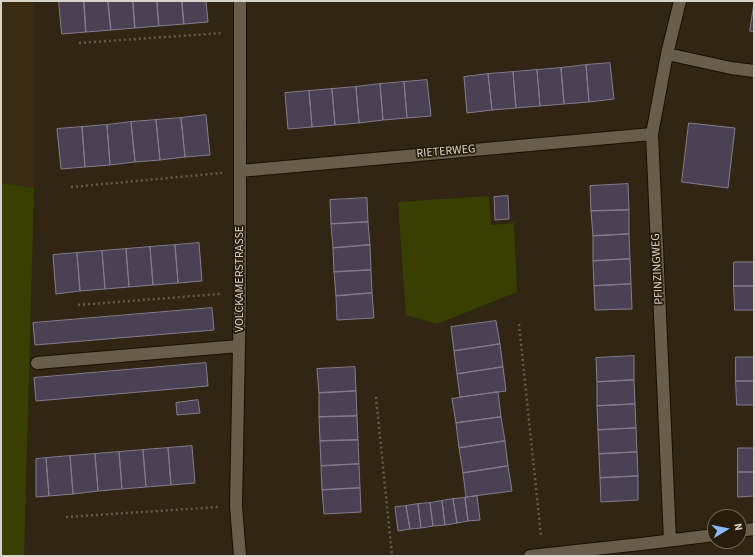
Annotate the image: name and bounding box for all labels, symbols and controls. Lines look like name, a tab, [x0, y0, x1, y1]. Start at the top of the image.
street label: RIETERWEG	[416, 142, 476, 162]
street label: VOLCKAMERSTRASSE	[233, 226, 247, 332]
street label: PFINZINGWEG	[649, 233, 667, 305]
north arrow	[707, 509, 747, 549]
text: N	[730, 522, 746, 532]

